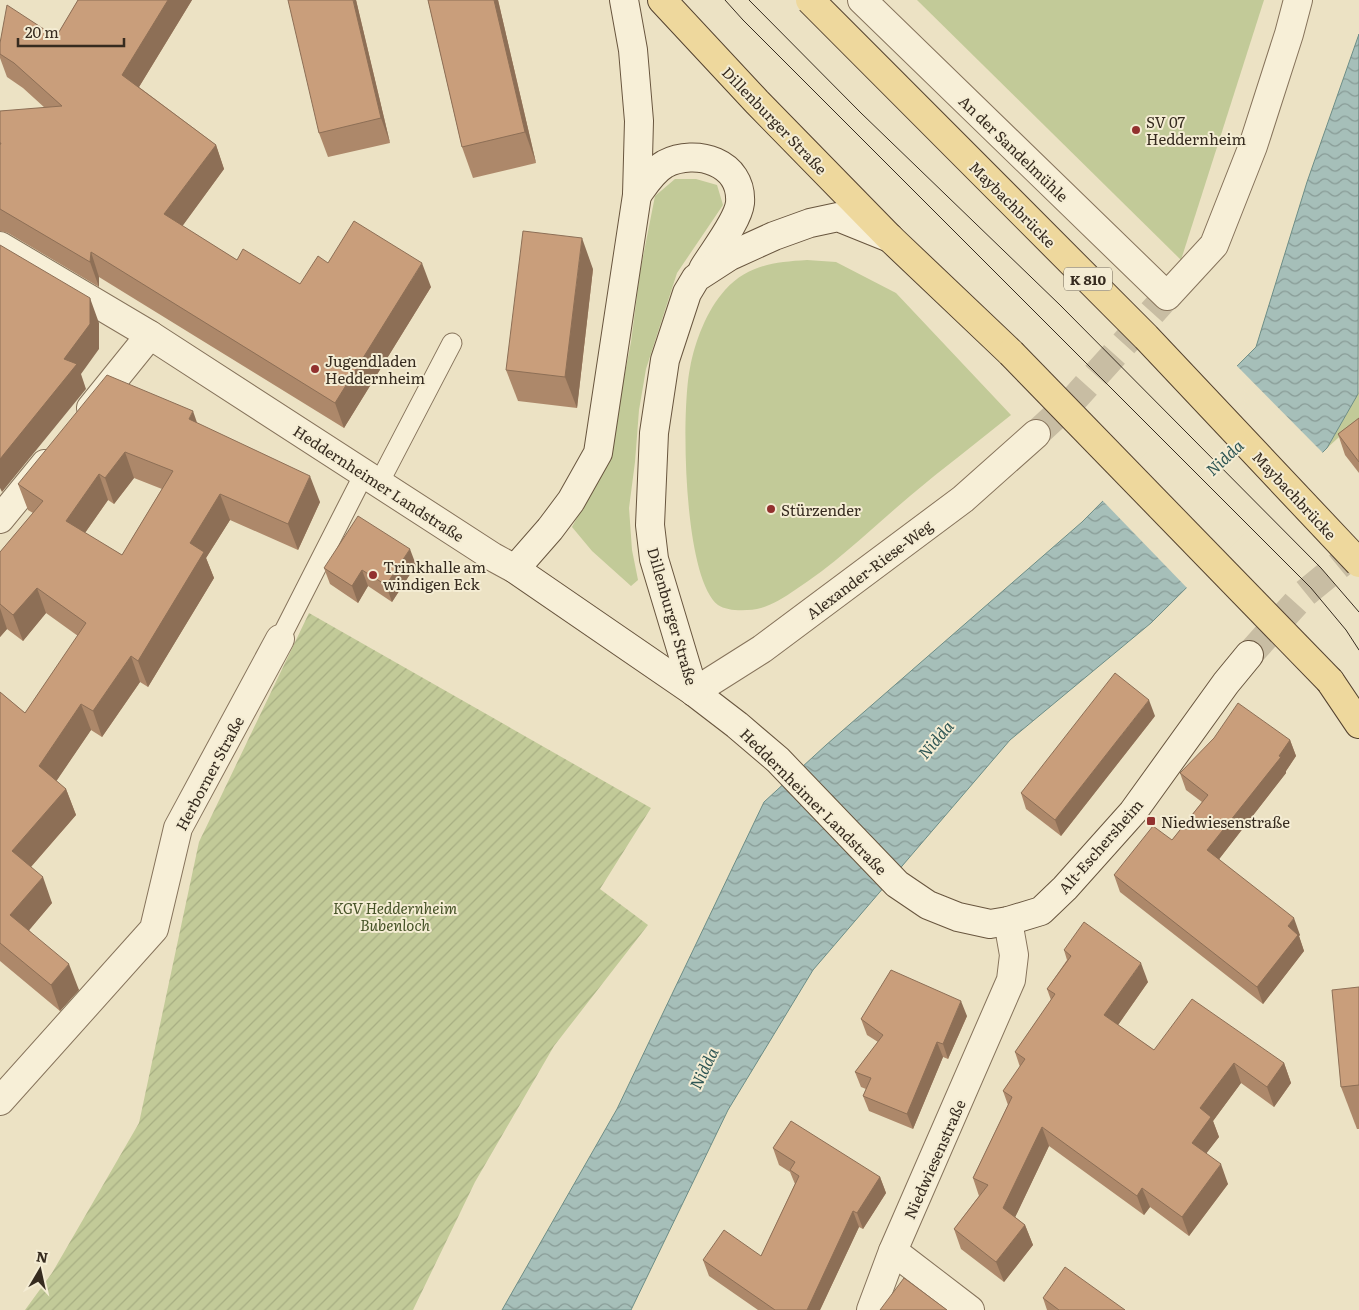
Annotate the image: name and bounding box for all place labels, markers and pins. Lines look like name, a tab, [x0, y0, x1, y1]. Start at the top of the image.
place label: SV 07 Heddernheim	[1146, 110, 1247, 150]
marker: SV 07 Heddernheim	[1130, 124, 1142, 136]
place label: Jugendladen Heddernheim	[325, 349, 426, 389]
marker: Jugendladen Heddernheim	[309, 363, 321, 375]
place label: Stürzender	[781, 498, 861, 521]
marker: Stürzender	[765, 503, 777, 515]
place label: Trinkhalle am windigen Eck	[383, 555, 486, 595]
marker: Trinkhalle am windigen Eck	[367, 569, 379, 581]
place label: Niedwiesenstraße	[1161, 810, 1290, 833]
marker: Niedwiesenstraße	[1145, 815, 1157, 827]

